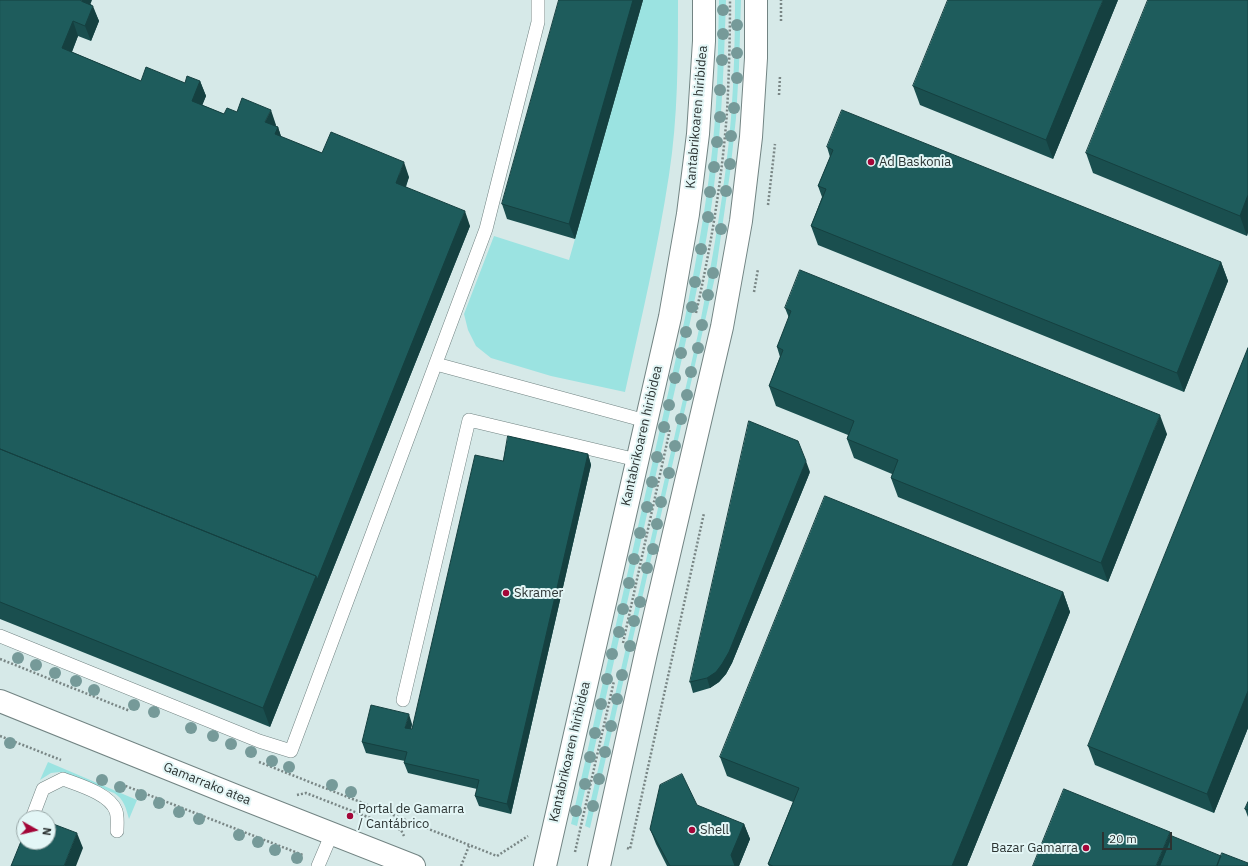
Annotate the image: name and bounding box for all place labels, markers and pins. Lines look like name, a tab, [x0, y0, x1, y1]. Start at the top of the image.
place label: Ad Baskonia	[879, 154, 951, 170]
marker: Ad Baskonia	[866, 157, 876, 167]
place label: Skramer	[514, 585, 563, 601]
marker: Skramer	[501, 588, 511, 598]
place label: Portal de Gamarra / Cantábrico	[358, 801, 464, 832]
marker: Portal de Gamarra / Cantábrico	[345, 811, 355, 821]
place label: Shell	[700, 822, 729, 838]
marker: Shell	[687, 825, 697, 835]
place label: Bazar Gamarra	[991, 840, 1078, 856]
marker: Bazar Gamarra	[1081, 843, 1091, 853]

